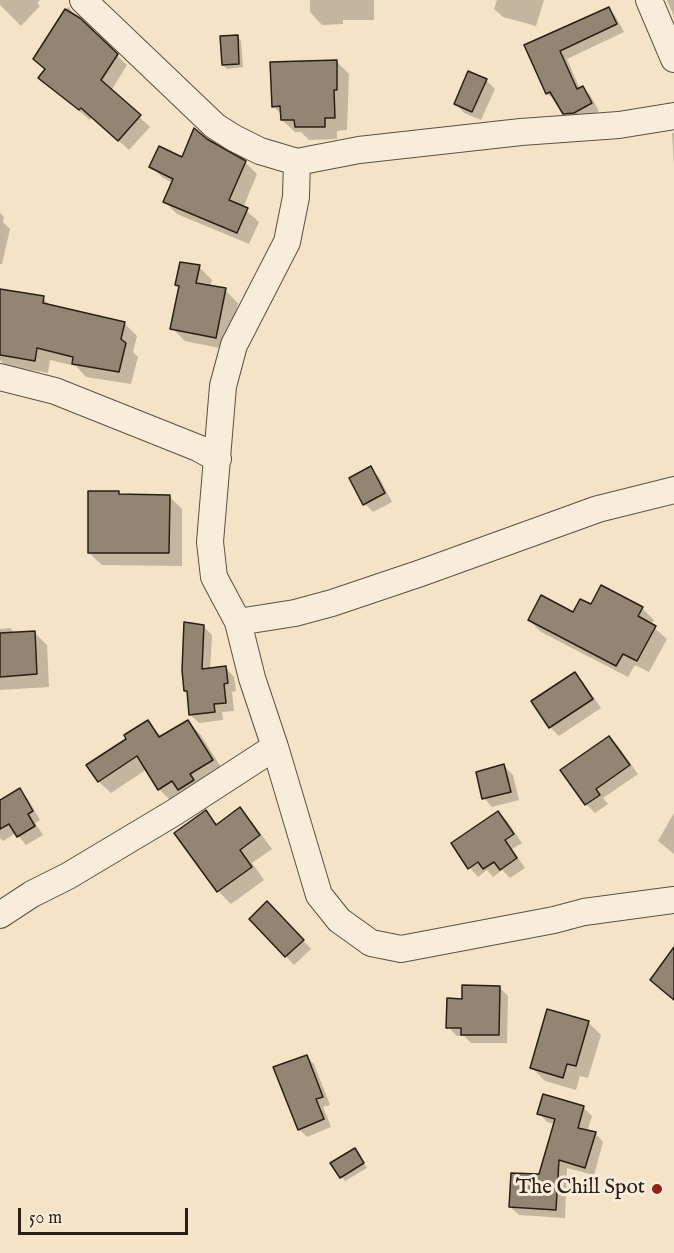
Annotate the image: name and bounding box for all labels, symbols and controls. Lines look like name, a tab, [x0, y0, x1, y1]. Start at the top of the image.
place label: The Chill Spot	[516, 1176, 645, 1202]
marker: The Chill Spot	[650, 1182, 664, 1196]
scale bar	[21, 1196, 190, 1234]
text: 50 m	[29, 1207, 62, 1230]

